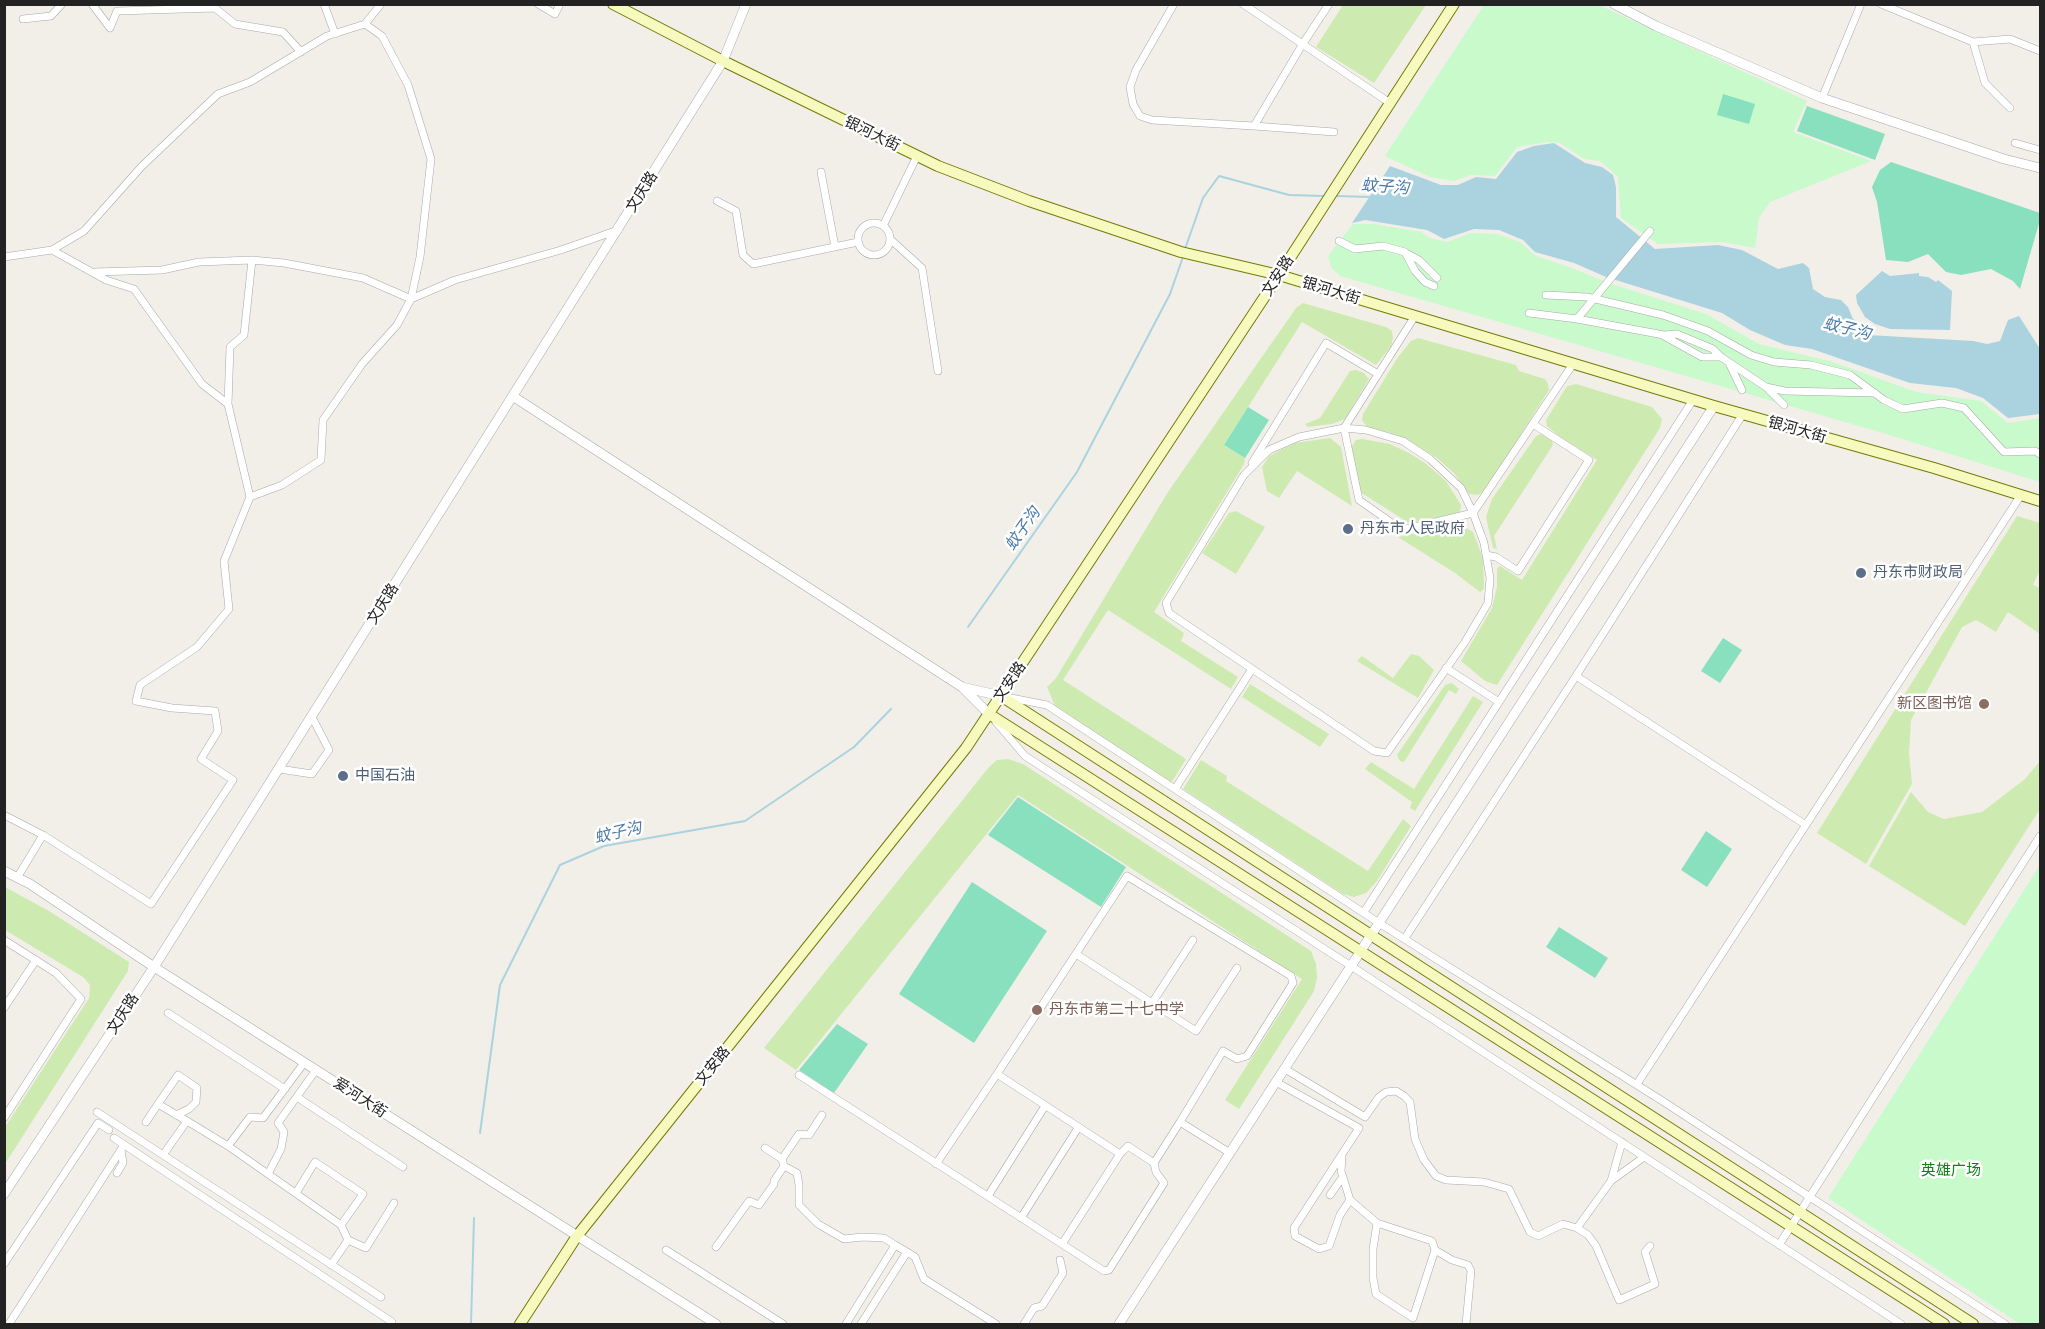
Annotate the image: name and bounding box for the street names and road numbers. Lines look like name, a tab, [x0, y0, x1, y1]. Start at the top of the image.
street label: 银河大街	[841, 113, 903, 155]
street label: 文庆路	[622, 168, 662, 216]
street label: 文安路	[1258, 252, 1298, 300]
street label: 银河大街	[1300, 274, 1362, 308]
street label: 银河大街	[1766, 413, 1828, 447]
street label: 文庆路	[363, 580, 403, 628]
street label: 文安路	[990, 658, 1030, 706]
street label: 文庆路	[103, 990, 143, 1038]
street label: 文安路	[692, 1043, 734, 1089]
street label: 爱河大街	[330, 1074, 390, 1122]

